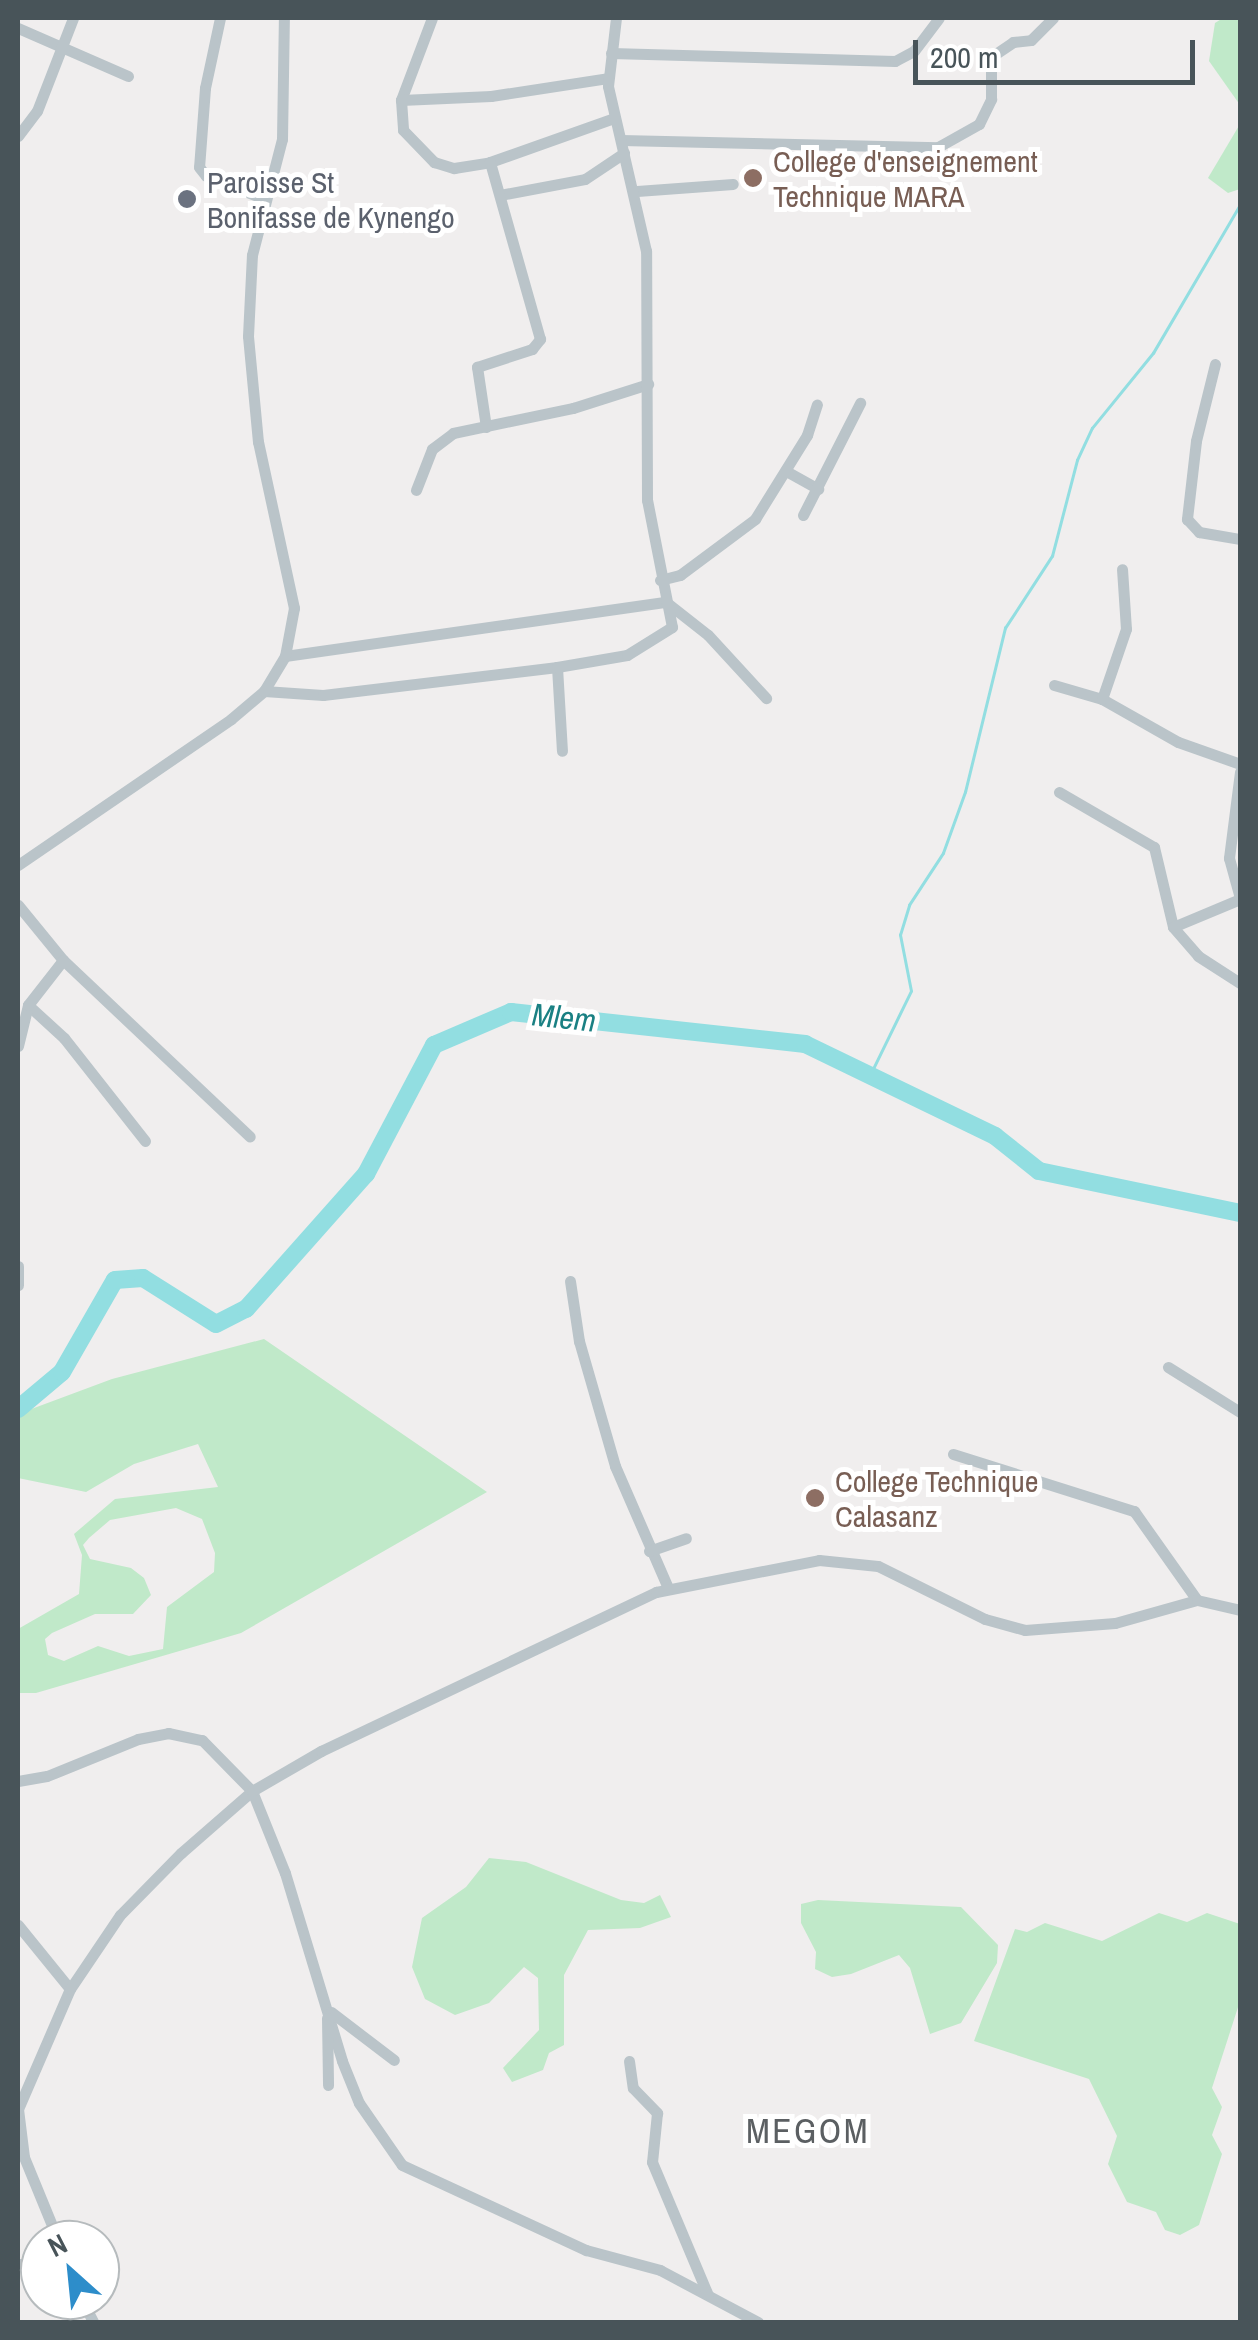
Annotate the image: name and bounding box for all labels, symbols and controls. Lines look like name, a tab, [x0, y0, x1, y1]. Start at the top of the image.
scale bar	[918, 20, 1200, 82]
text: 200 m	[930, 37, 998, 77]
place label: College d'enseignement Technique MARA	[773, 143, 1038, 214]
place label: Paroisse St Bonifasse de Kynengo	[207, 164, 455, 234]
marker: College d'enseignement Technique MARA	[742, 167, 764, 189]
marker: Paroisse St Bonifasse de Kynengo	[176, 188, 198, 210]
water label: Mlem	[530, 996, 598, 1040]
place label: College Technique Calasanz	[835, 1463, 1039, 1534]
marker: College Technique Calasanz	[804, 1487, 826, 1509]
district label: MEGOM	[746, 2110, 870, 2152]
north arrow	[20, 2220, 120, 2320]
text: N	[41, 2224, 73, 2266]

